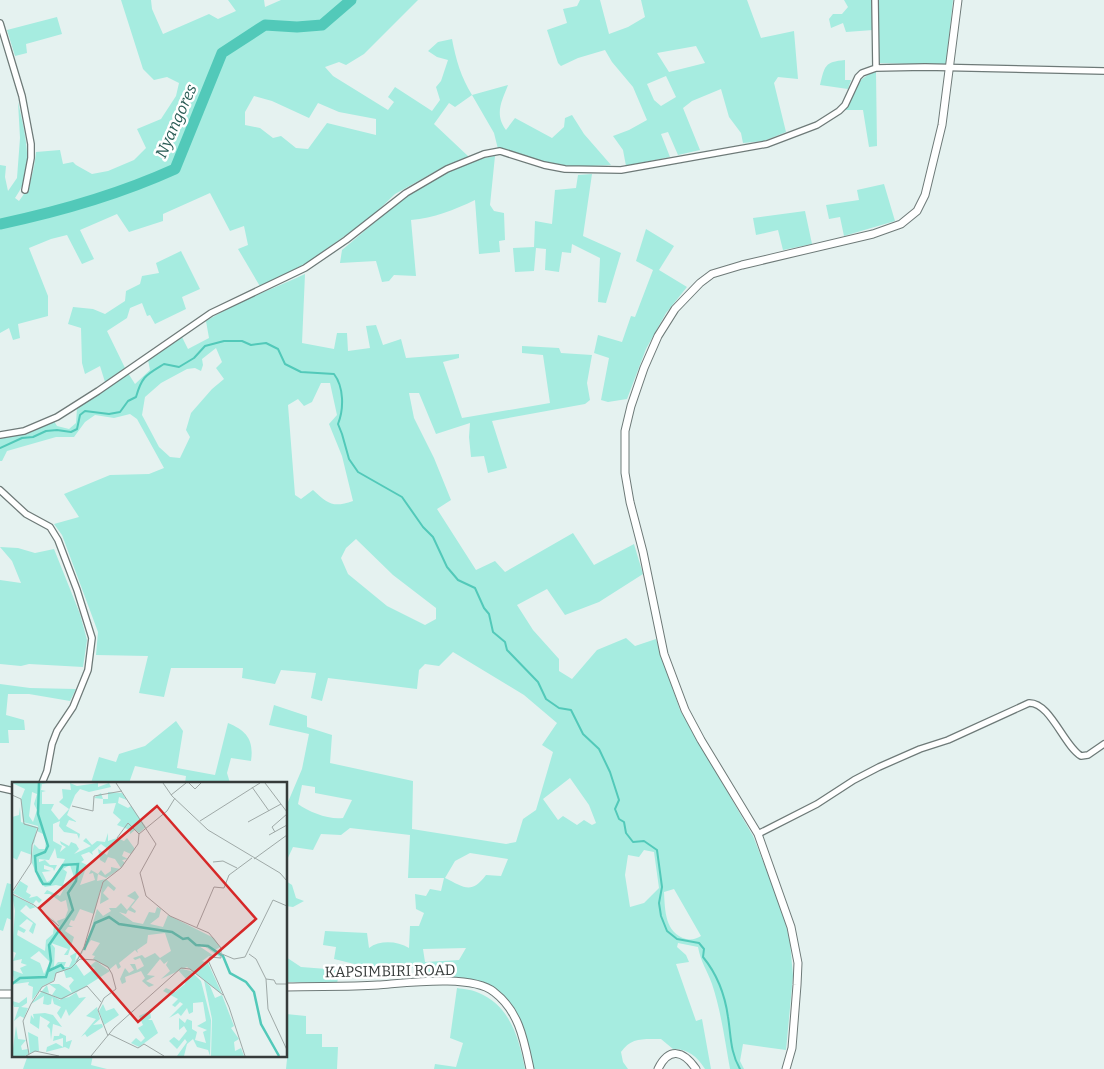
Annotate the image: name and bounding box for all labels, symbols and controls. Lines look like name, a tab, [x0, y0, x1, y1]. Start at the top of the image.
water label: Nyangores	[151, 81, 201, 161]
inset map	[12, 782, 288, 1056]
street label: KAPSIMBIRI ROAD	[324, 961, 456, 981]

